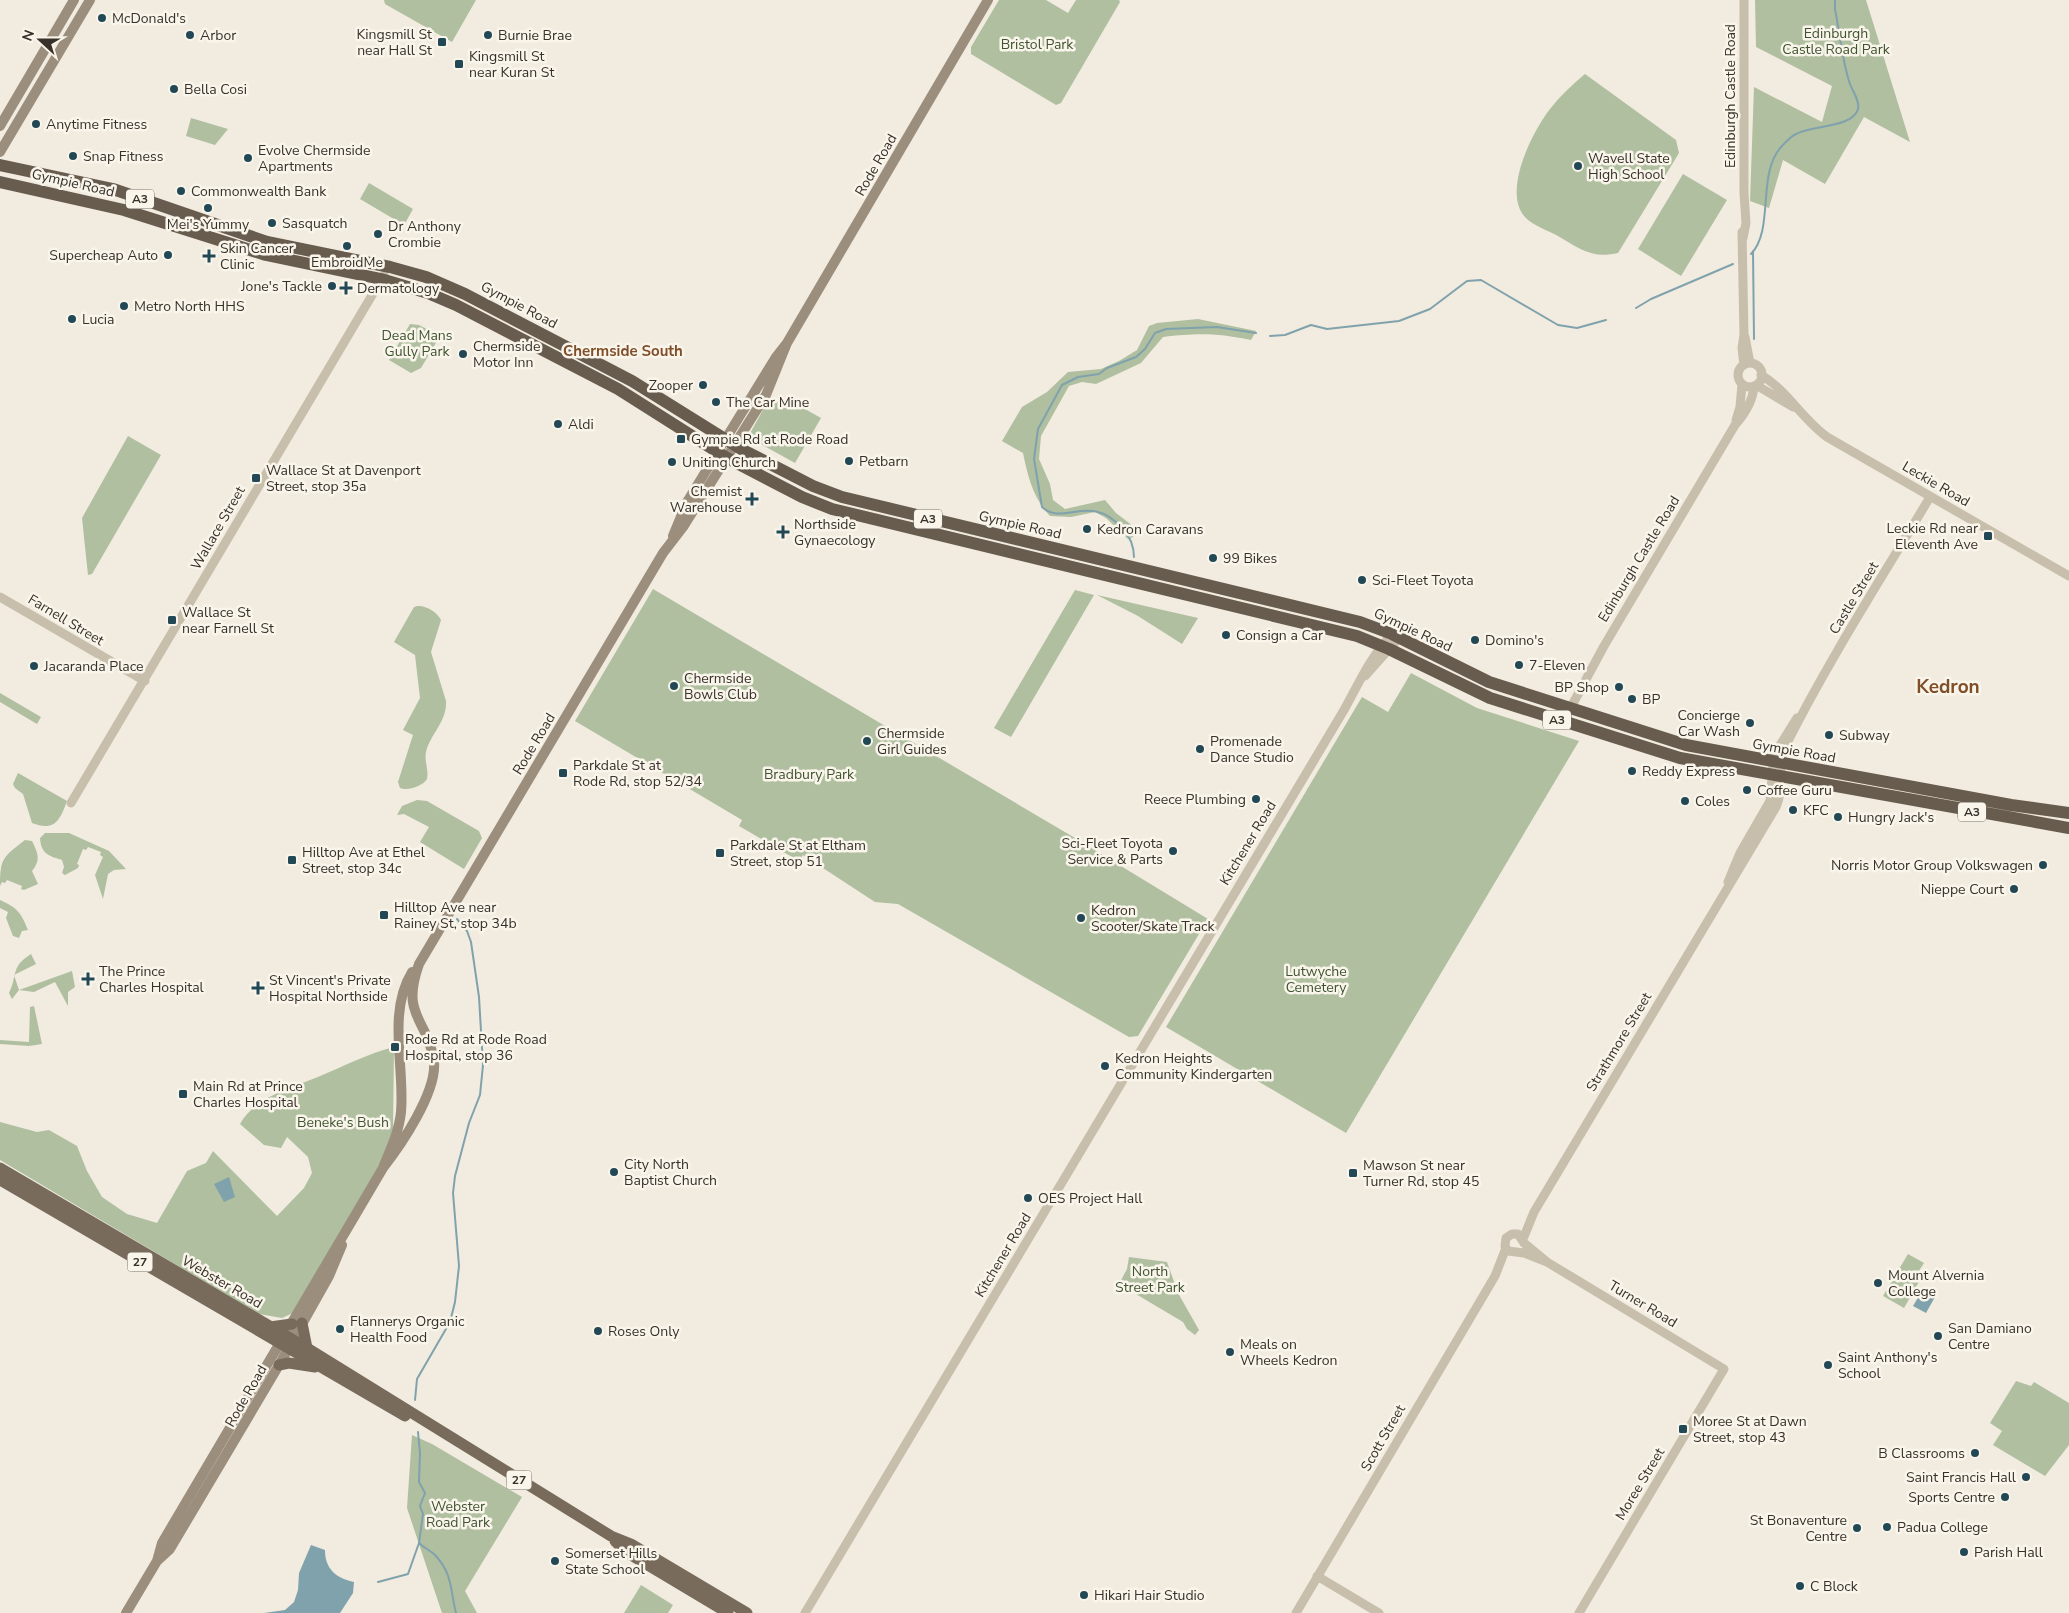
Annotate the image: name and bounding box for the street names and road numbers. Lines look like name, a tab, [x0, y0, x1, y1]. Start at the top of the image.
street label: Edinburgh Castle Road	[1721, 24, 1740, 168]
street label: Rode Road	[851, 130, 901, 200]
street label: Gympie Road	[30, 164, 116, 202]
road number: A3	[126, 190, 154, 208]
street label: Gympie Road	[477, 277, 561, 333]
street label: Leckie Road	[1899, 457, 1973, 511]
street label: Wallace Street	[186, 483, 250, 573]
street label: Edinburgh Castle Road	[1594, 492, 1684, 626]
street label: Gympie Road	[977, 506, 1063, 544]
road number: A3	[914, 509, 942, 528]
street label: Castle Street	[1825, 558, 1883, 638]
street label: Farnell Street	[25, 590, 108, 650]
street label: Gympie Road	[1371, 604, 1455, 656]
street label: Rode Road	[508, 710, 560, 778]
road number: A3	[1543, 710, 1571, 730]
street label: Gympie Road	[1751, 734, 1837, 768]
street label: Kitchener Road	[1215, 797, 1281, 889]
road number: A3	[1958, 802, 1986, 822]
street label: Strathmore Street	[1582, 989, 1656, 1095]
street label: Kitchener Road	[970, 1209, 1036, 1301]
street label: Webster Road	[178, 1251, 266, 1313]
road number: 27	[128, 1252, 152, 1272]
street label: Turner Road	[1605, 1276, 1681, 1332]
street label: Rode Road	[221, 1361, 271, 1431]
street label: Scott Street	[1356, 1401, 1410, 1475]
street label: Moree Street	[1611, 1444, 1669, 1524]
road number: 27	[506, 1470, 532, 1490]

